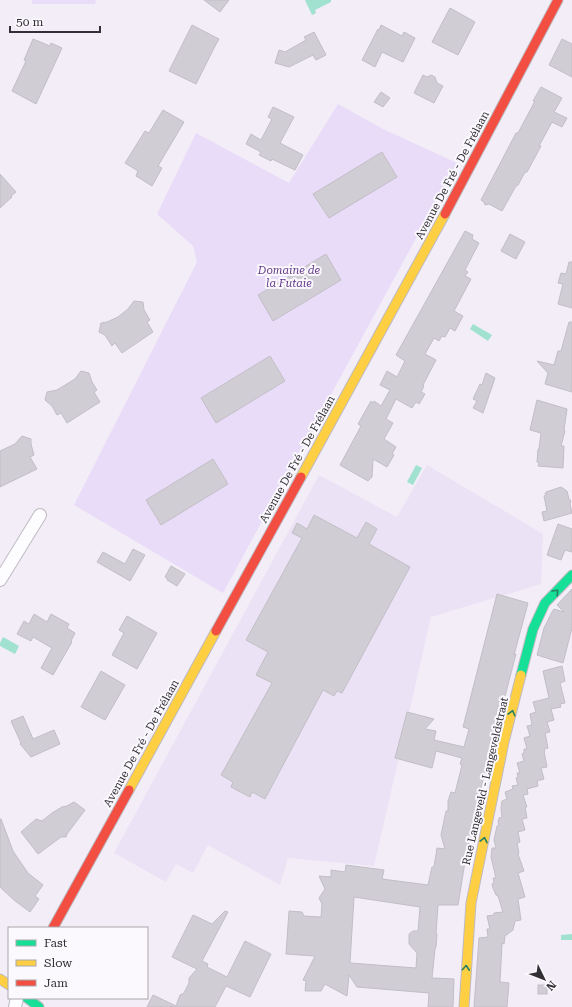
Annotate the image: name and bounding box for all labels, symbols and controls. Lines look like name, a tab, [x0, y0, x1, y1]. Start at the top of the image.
scale bar	[10, 8, 100, 34]
text: 50 m	[16, 15, 43, 29]
street label: Avenue De Fré - De Frélaan	[413, 109, 492, 242]
park label: Domaine de la Futaie	[257, 264, 321, 290]
street label: Avenue De Fré - De Frélaan	[257, 393, 338, 525]
one-way arrow	[551, 589, 559, 597]
street label: Avenue De Fré - De Frélaan	[101, 677, 182, 809]
street label: Rue Langeveld - Langeveldstraat	[460, 696, 511, 866]
one-way arrow	[507, 709, 515, 716]
one-way arrow	[479, 836, 487, 843]
legend	[8, 927, 148, 999]
text: Fast	[44, 936, 68, 950]
text: Slow	[44, 956, 72, 970]
north arrow	[524, 959, 564, 999]
one-way arrow	[462, 965, 471, 971]
text: Jam	[44, 976, 68, 990]
text: N	[543, 978, 559, 993]

